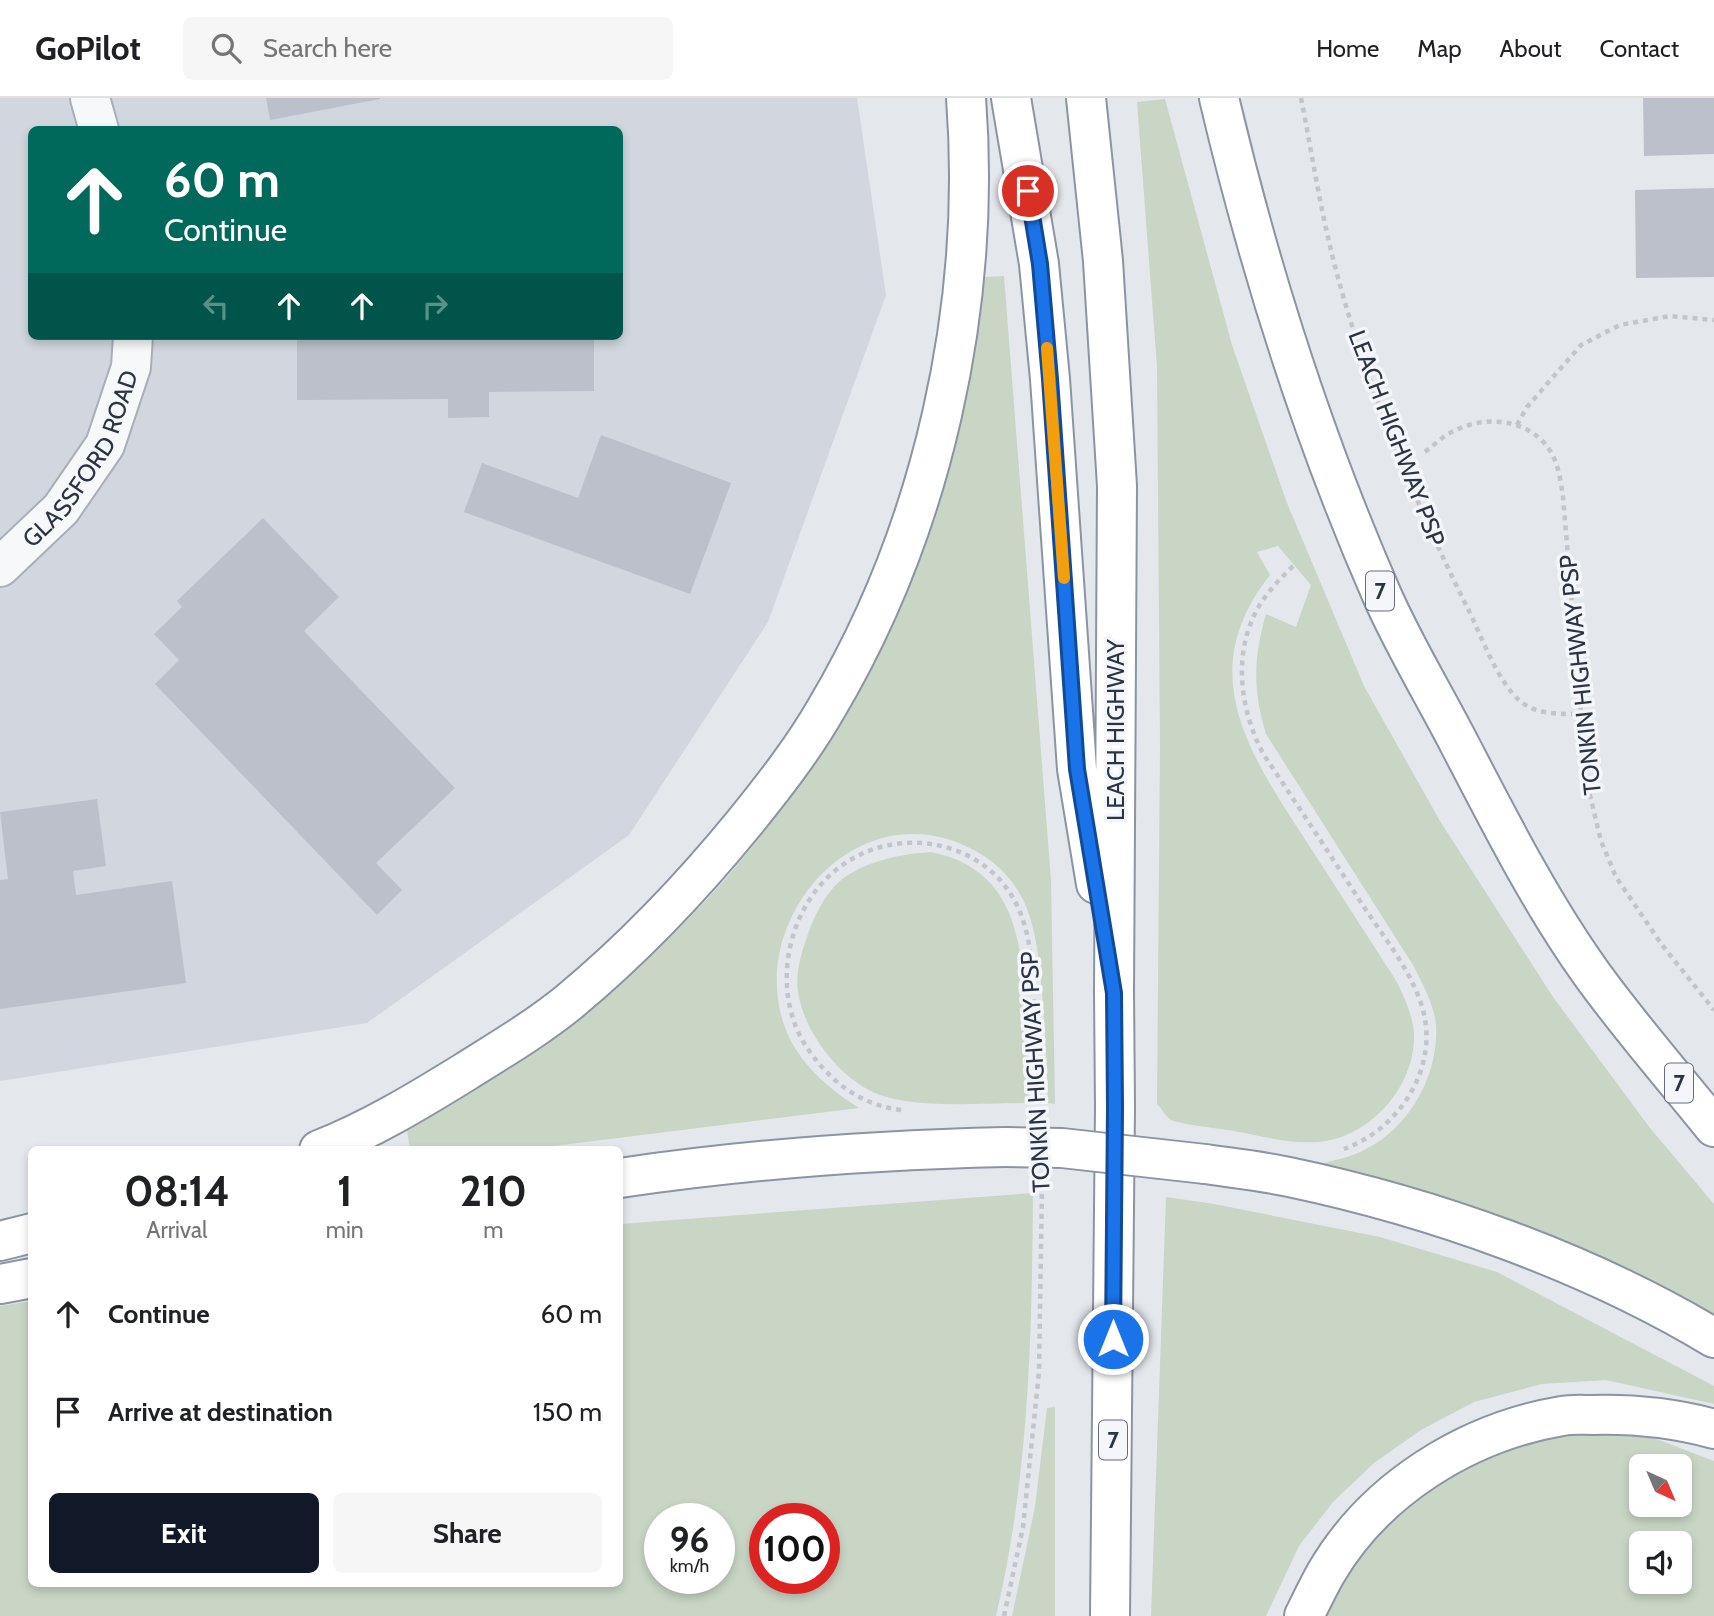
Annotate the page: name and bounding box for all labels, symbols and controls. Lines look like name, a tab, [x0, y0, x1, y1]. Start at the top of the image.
search box	[183, 17, 673, 80]
text: GoPilot	[35, 28, 141, 68]
icon: search	[207, 29, 245, 67]
text: Search here	[263, 32, 392, 64]
text: Home	[1316, 34, 1379, 63]
text: Map	[1417, 34, 1462, 63]
text: About	[1500, 34, 1562, 63]
text: Contact	[1600, 34, 1679, 63]
text: 60 m	[164, 150, 280, 209]
icon: ahead	[49, 154, 140, 245]
pin	[998, 161, 1058, 221]
icon: arrive	[1009, 172, 1047, 210]
text: Continue	[164, 210, 287, 249]
icon: left	[197, 287, 235, 325]
icon: ahead	[270, 287, 308, 325]
icon: ahead	[343, 287, 381, 325]
icon: right	[416, 287, 454, 325]
street label: LEACH HIGHWAY PSP	[1342, 326, 1452, 550]
street label: GLASSFORD ROAD	[16, 366, 144, 553]
street label: TONKIN HIGHWAY PSP	[1553, 553, 1607, 796]
road number: 7	[1366, 572, 1394, 610]
street label: LEACH HIGHWAY	[1101, 639, 1130, 821]
street label: TONKIN HIGHWAY PSP	[1014, 951, 1056, 1193]
road number: 7	[1665, 1064, 1693, 1102]
text: 08:14	[124, 1165, 230, 1217]
text: 1	[337, 1165, 353, 1217]
text: 210	[460, 1165, 527, 1217]
text: Arrival	[146, 1216, 208, 1244]
text: min	[326, 1216, 364, 1244]
text: m	[483, 1216, 503, 1244]
icon: ahead	[49, 1295, 87, 1333]
text: Continue	[108, 1298, 210, 1330]
text: 60 m	[540, 1298, 602, 1330]
position arrow	[1076, 1302, 1150, 1376]
icon: arrive	[49, 1393, 87, 1431]
text: Arrive at destination	[108, 1396, 333, 1428]
text: 150 m	[533, 1396, 602, 1428]
road number: 7	[1099, 1420, 1127, 1460]
north arrow	[1629, 1454, 1692, 1517]
map controls	[1629, 1454, 1692, 1594]
button: Exit	[49, 1493, 319, 1573]
button: Share	[333, 1493, 602, 1573]
speed limit sign: 100	[749, 1503, 840, 1594]
text: 96	[670, 1518, 709, 1561]
button: sound	[1629, 1531, 1692, 1594]
text: km/h	[670, 1555, 709, 1577]

